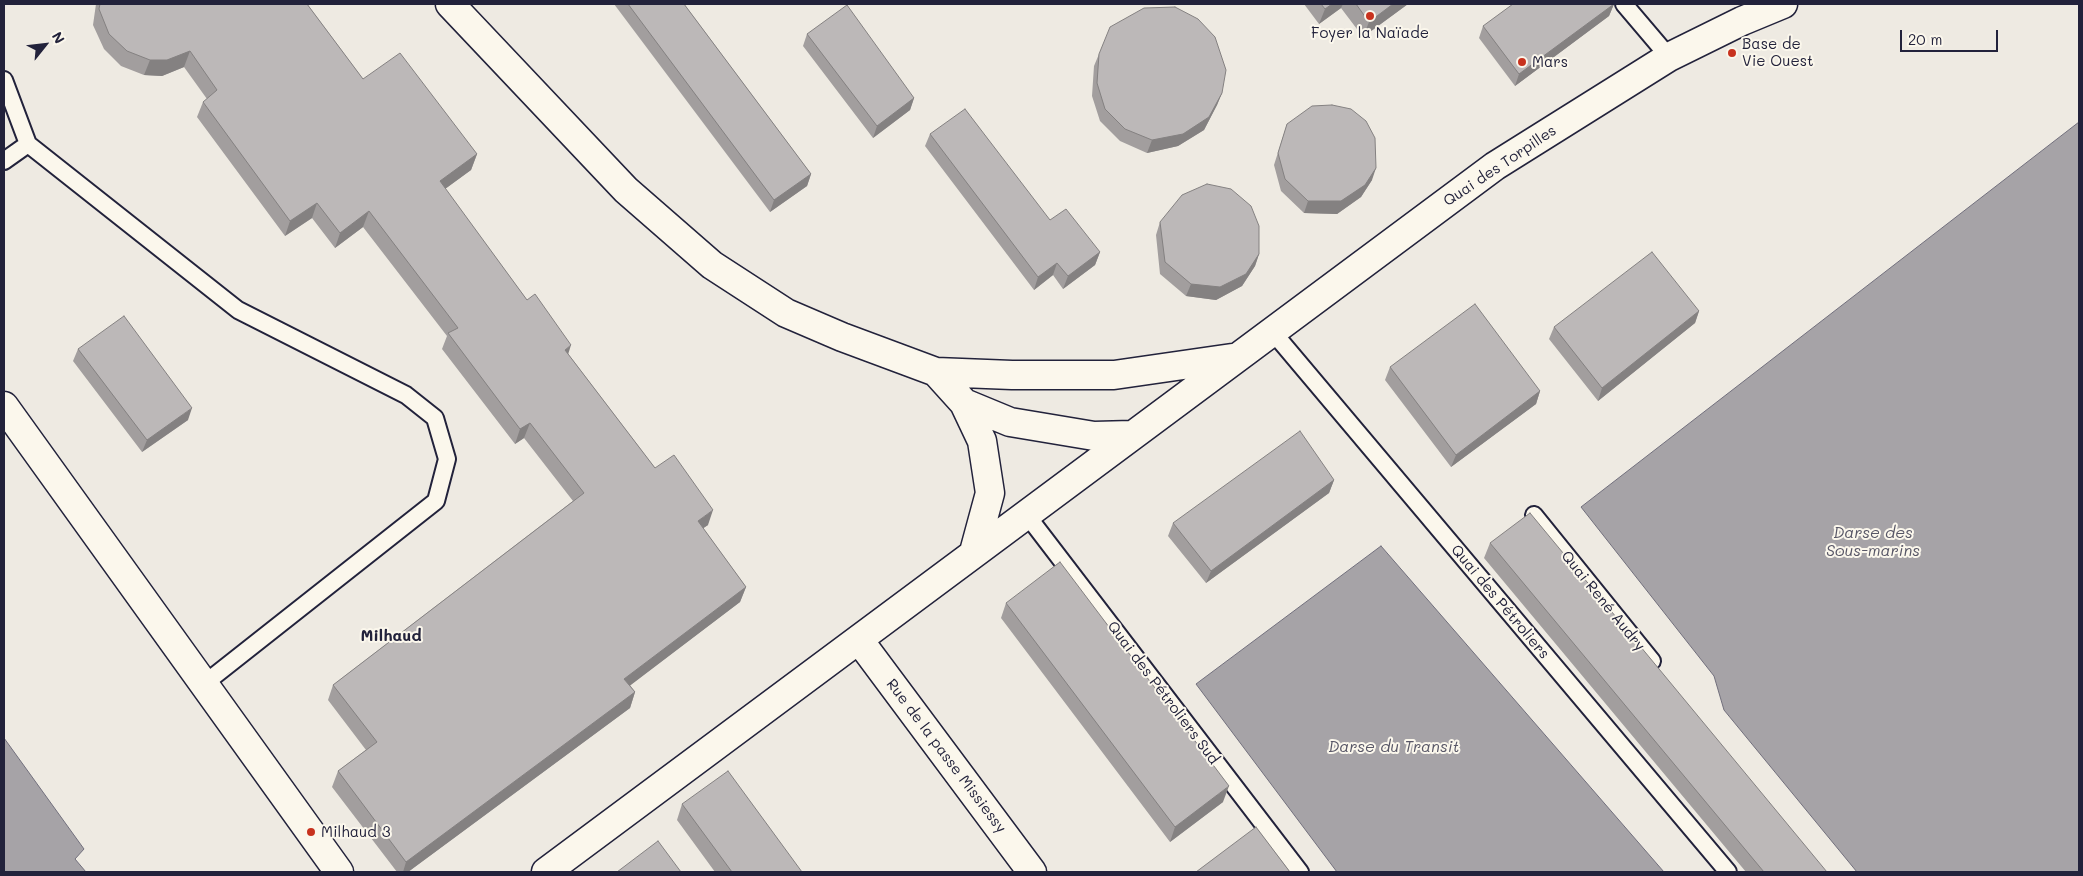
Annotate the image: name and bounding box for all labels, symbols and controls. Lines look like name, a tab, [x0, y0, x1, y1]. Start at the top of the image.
marker: Foyer la Naïade	[1364, 10, 1376, 22]
north arrow	[20, 20, 70, 70]
scale bar	[1903, 20, 2000, 52]
place label: Foyer la Naïade	[1311, 24, 1429, 42]
text: N	[48, 28, 69, 47]
text: 20 m	[1908, 29, 1942, 49]
place label: Base de Vie Ouest	[1742, 35, 1814, 70]
marker: Base de Vie Ouest	[1726, 47, 1738, 59]
place label: Mars	[1532, 53, 1568, 71]
marker: Mars	[1516, 56, 1528, 68]
street label: Quai des Torpilles	[1440, 122, 1560, 210]
water label: Darse des Sous-marins	[1826, 523, 1920, 561]
street label: Quai des Pétroliers	[1447, 541, 1553, 663]
street label: Quai René Audry	[1557, 547, 1649, 655]
street label: Quai des Pétroliers Sud	[1103, 618, 1223, 768]
district label: Milhaud	[360, 626, 422, 646]
street label: Rue de la passe Missiessy	[882, 675, 1010, 837]
water label: Darse du Transit	[1328, 737, 1460, 757]
place label: Milhaud 3	[321, 823, 390, 841]
marker: Milhaud 3	[305, 826, 317, 838]

